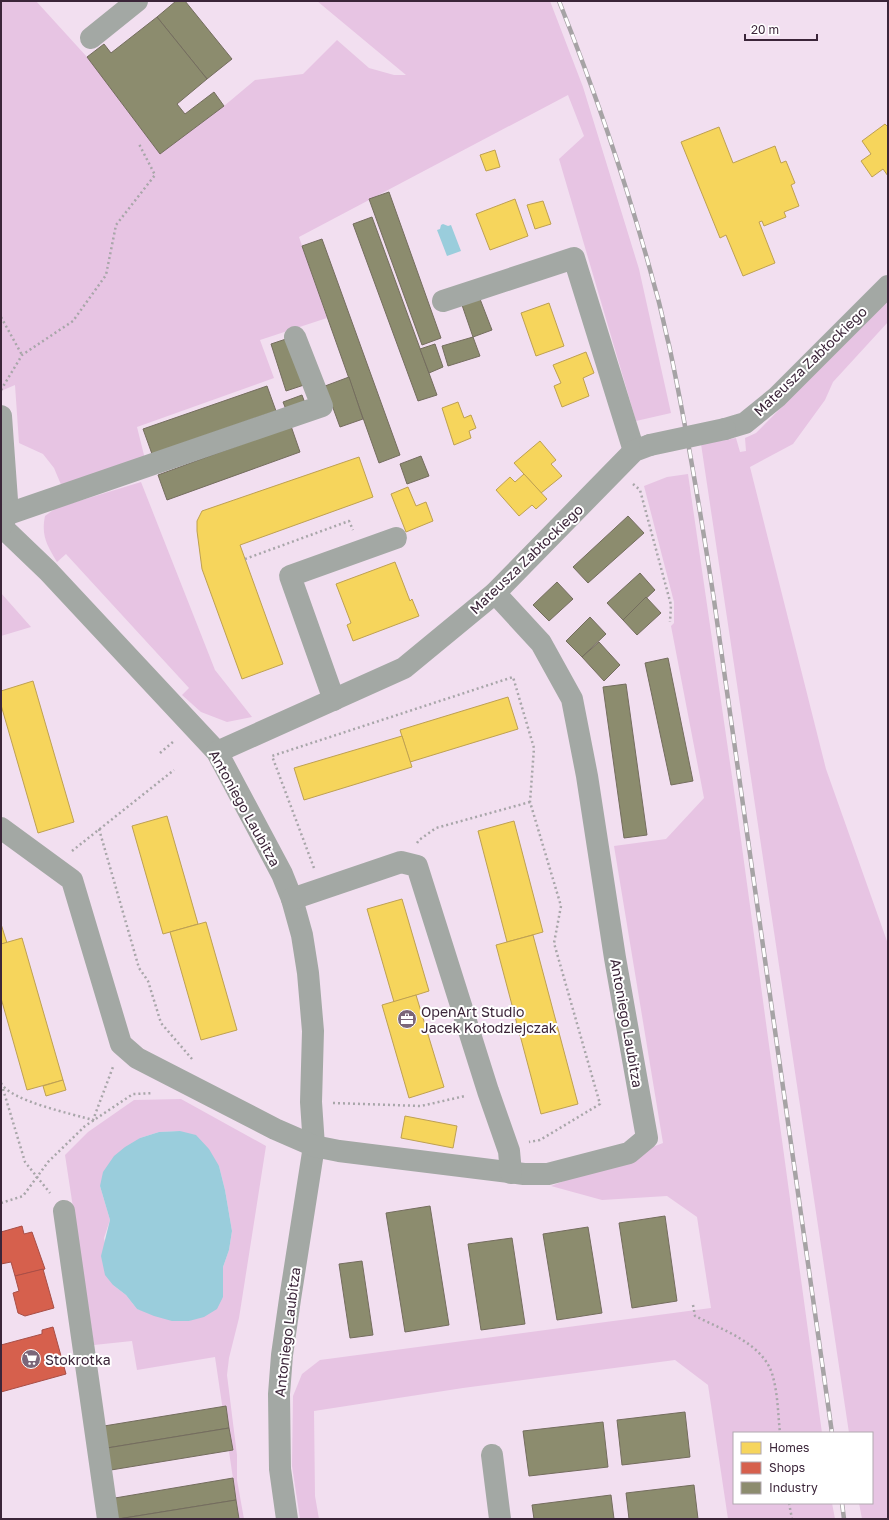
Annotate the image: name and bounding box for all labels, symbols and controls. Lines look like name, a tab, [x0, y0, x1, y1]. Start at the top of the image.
scale bar	[745, 16, 817, 42]
text: 20 m	[751, 22, 779, 37]
street label: Mateusza Zabłockiego	[750, 303, 870, 419]
street label: Mateusza Zabłockiego	[466, 501, 586, 617]
street label: Antoniego Laubitza	[206, 747, 284, 869]
street label: Antoniego Laubitza	[607, 957, 647, 1089]
place label: OpenArt Studio Jacek Kołodziejczak	[421, 1003, 557, 1036]
office icon: OpenArt Studio Jacek Kołodziejczak	[396, 1008, 418, 1030]
street label: Antoniego Laubitza	[271, 1266, 303, 1398]
supermarket icon: Stokrotka	[20, 1348, 42, 1370]
place label: Stokrotka	[45, 1351, 111, 1368]
legend	[733, 1432, 873, 1504]
text: Homes	[769, 1440, 809, 1455]
text: Shops	[769, 1460, 805, 1475]
text: Industry	[769, 1480, 818, 1495]

